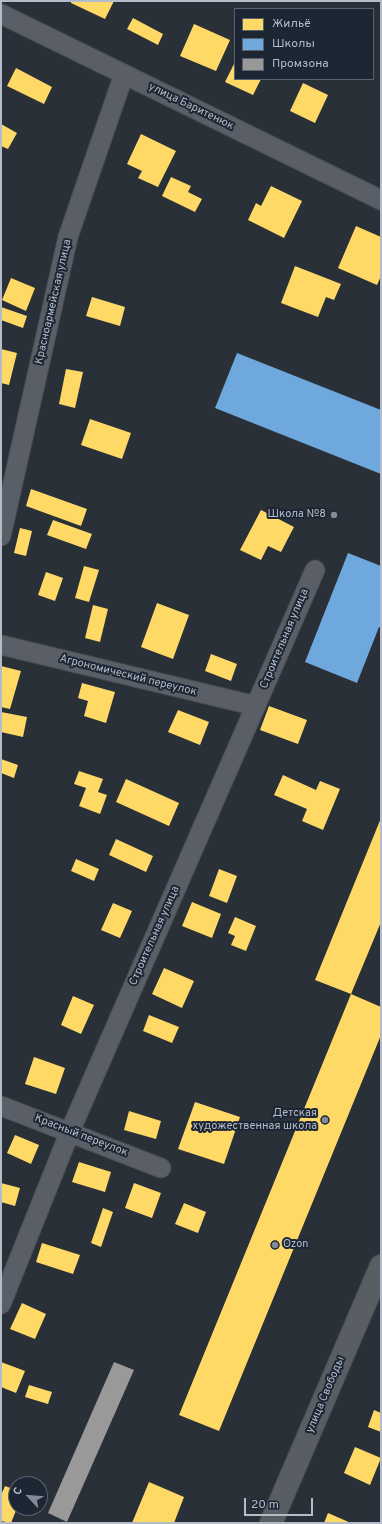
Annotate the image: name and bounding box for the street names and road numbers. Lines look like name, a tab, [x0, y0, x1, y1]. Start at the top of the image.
street label: улица Баритенюк	[146, 81, 236, 133]
street label: Красноармейская улица	[33, 238, 75, 366]
street label: Строительная улица	[258, 587, 312, 691]
street label: Агрономический переулок	[58, 653, 198, 699]
street label: Строительная улица	[127, 884, 183, 988]
street label: Красный переулок	[33, 1112, 129, 1160]
street label: улица Свободы	[304, 1355, 348, 1435]

